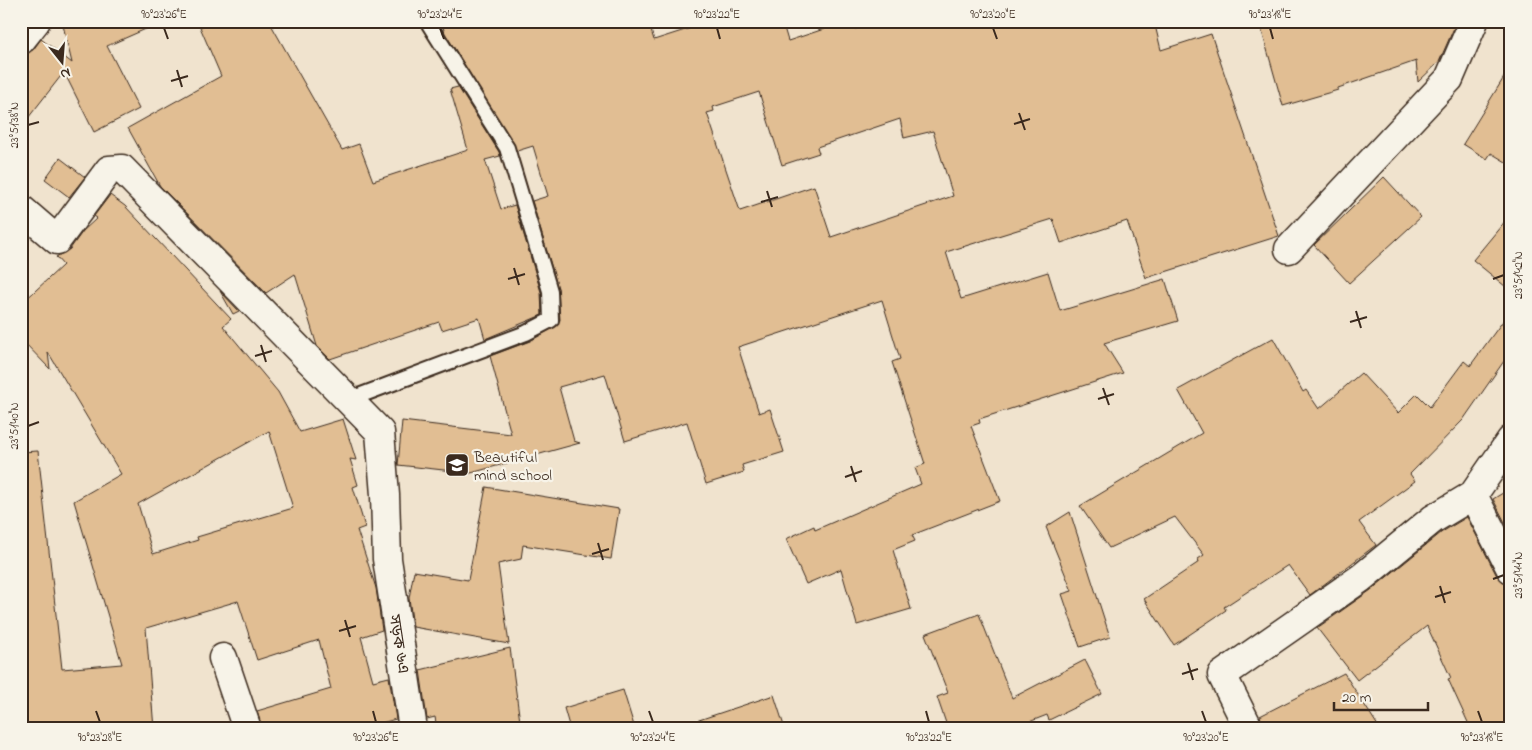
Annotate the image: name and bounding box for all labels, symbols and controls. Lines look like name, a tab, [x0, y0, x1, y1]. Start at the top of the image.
text: 90°23'26"E	[141, 6, 187, 24]
text: 90°23'24"E	[417, 6, 463, 24]
text: 90°23'22"E	[694, 6, 740, 24]
text: 90°23'20"E	[970, 6, 1016, 24]
text: 90°23'18"E	[1249, 6, 1291, 24]
north arrow	[38, 38, 88, 88]
text: N	[58, 62, 73, 84]
text: 23°51'38"N	[6, 102, 24, 148]
text: 23°51'42"N	[1510, 251, 1528, 299]
text: 23°51'40"N	[6, 402, 24, 450]
place label: Beautiful mind school	[473, 446, 552, 488]
school or university icon: Beautiful mind school	[444, 452, 470, 478]
text: 23°51'44"N	[1510, 552, 1528, 598]
street label: সড়ক ৬এ	[381, 612, 415, 676]
scale bar	[1334, 680, 1428, 712]
text: 20 m	[1342, 687, 1372, 709]
text: 90°23'28"E	[78, 729, 122, 747]
text: 90°23'26"E	[353, 729, 399, 747]
text: 90°23'24"E	[630, 729, 676, 747]
text: 90°23'22"E	[906, 729, 952, 747]
text: 90°23'20"E	[1183, 729, 1229, 747]
text: 90°23'18"E	[1461, 729, 1503, 747]

